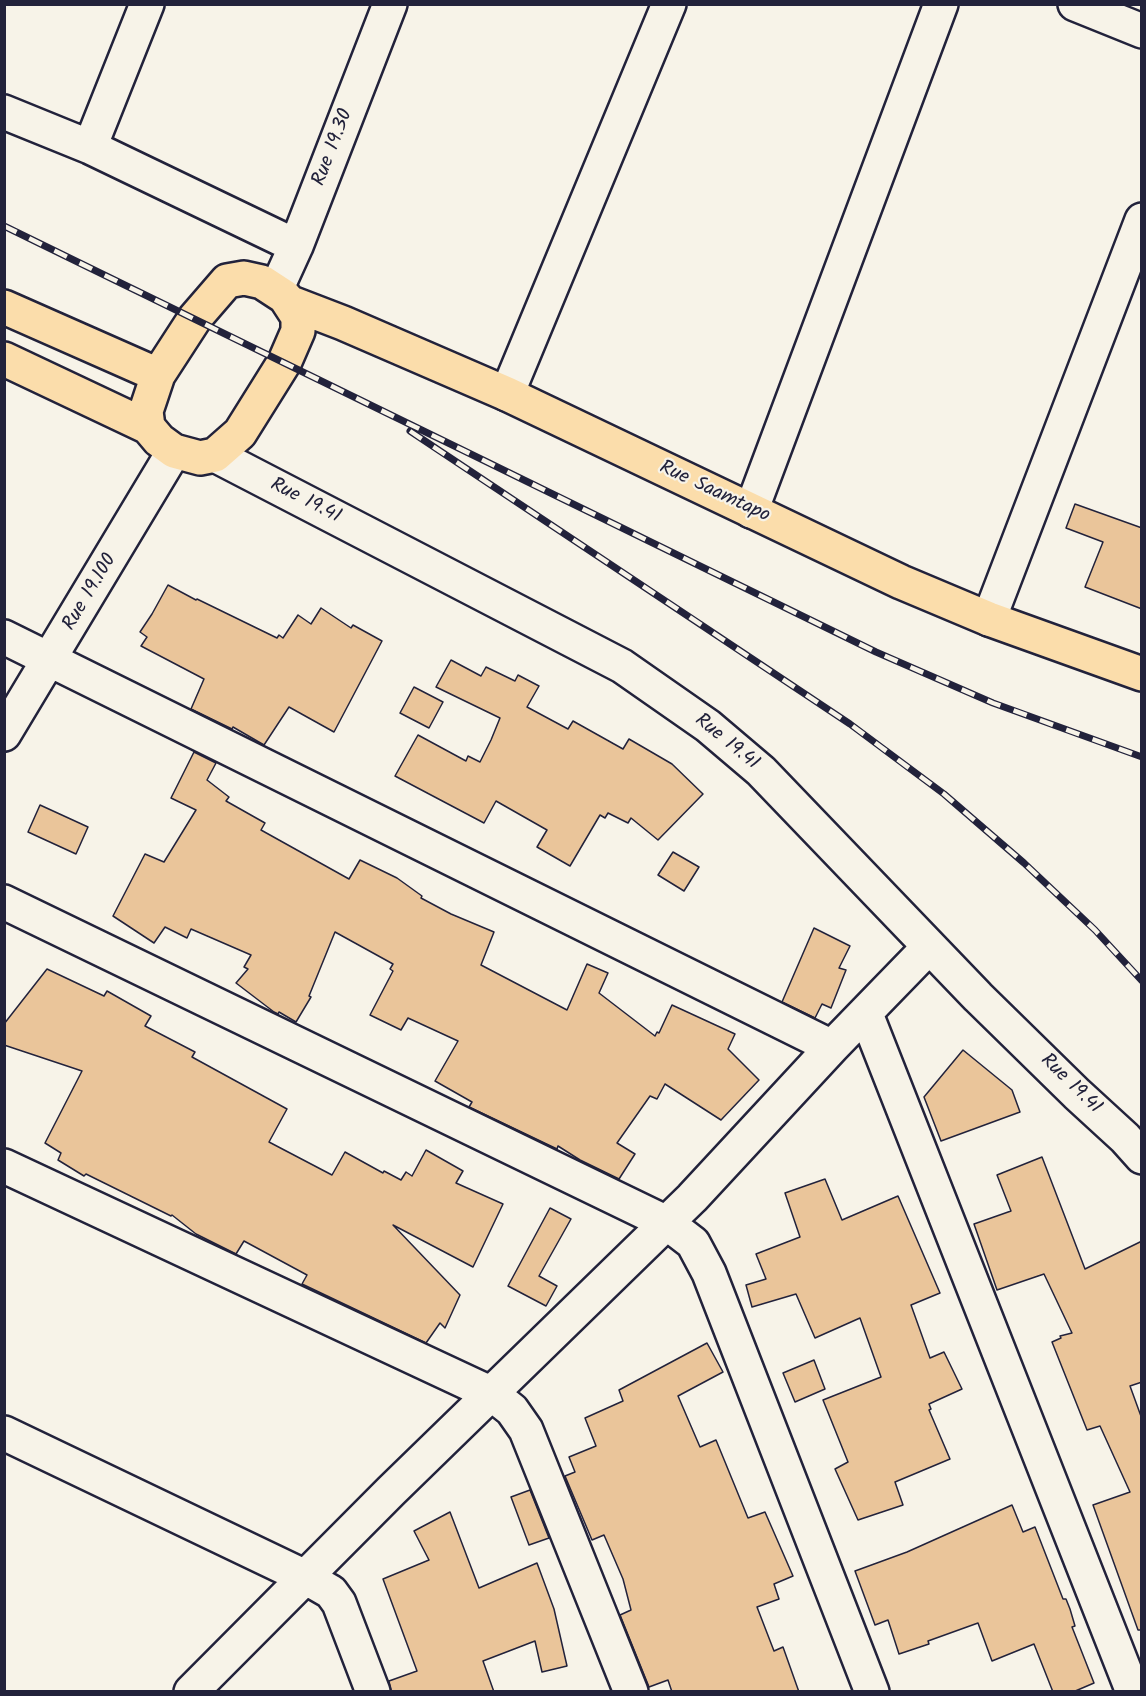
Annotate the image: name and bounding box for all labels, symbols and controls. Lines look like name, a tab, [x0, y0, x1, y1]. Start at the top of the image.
street label: Rue 19.30	[308, 106, 360, 190]
street label: Rue Saamtapo	[655, 457, 773, 529]
street label: Rue 19.41	[266, 474, 344, 530]
street label: Rue 19.100	[59, 550, 123, 636]
street label: Rue 19.41	[689, 710, 763, 776]
street label: Rue 19.41	[1034, 1050, 1106, 1120]

